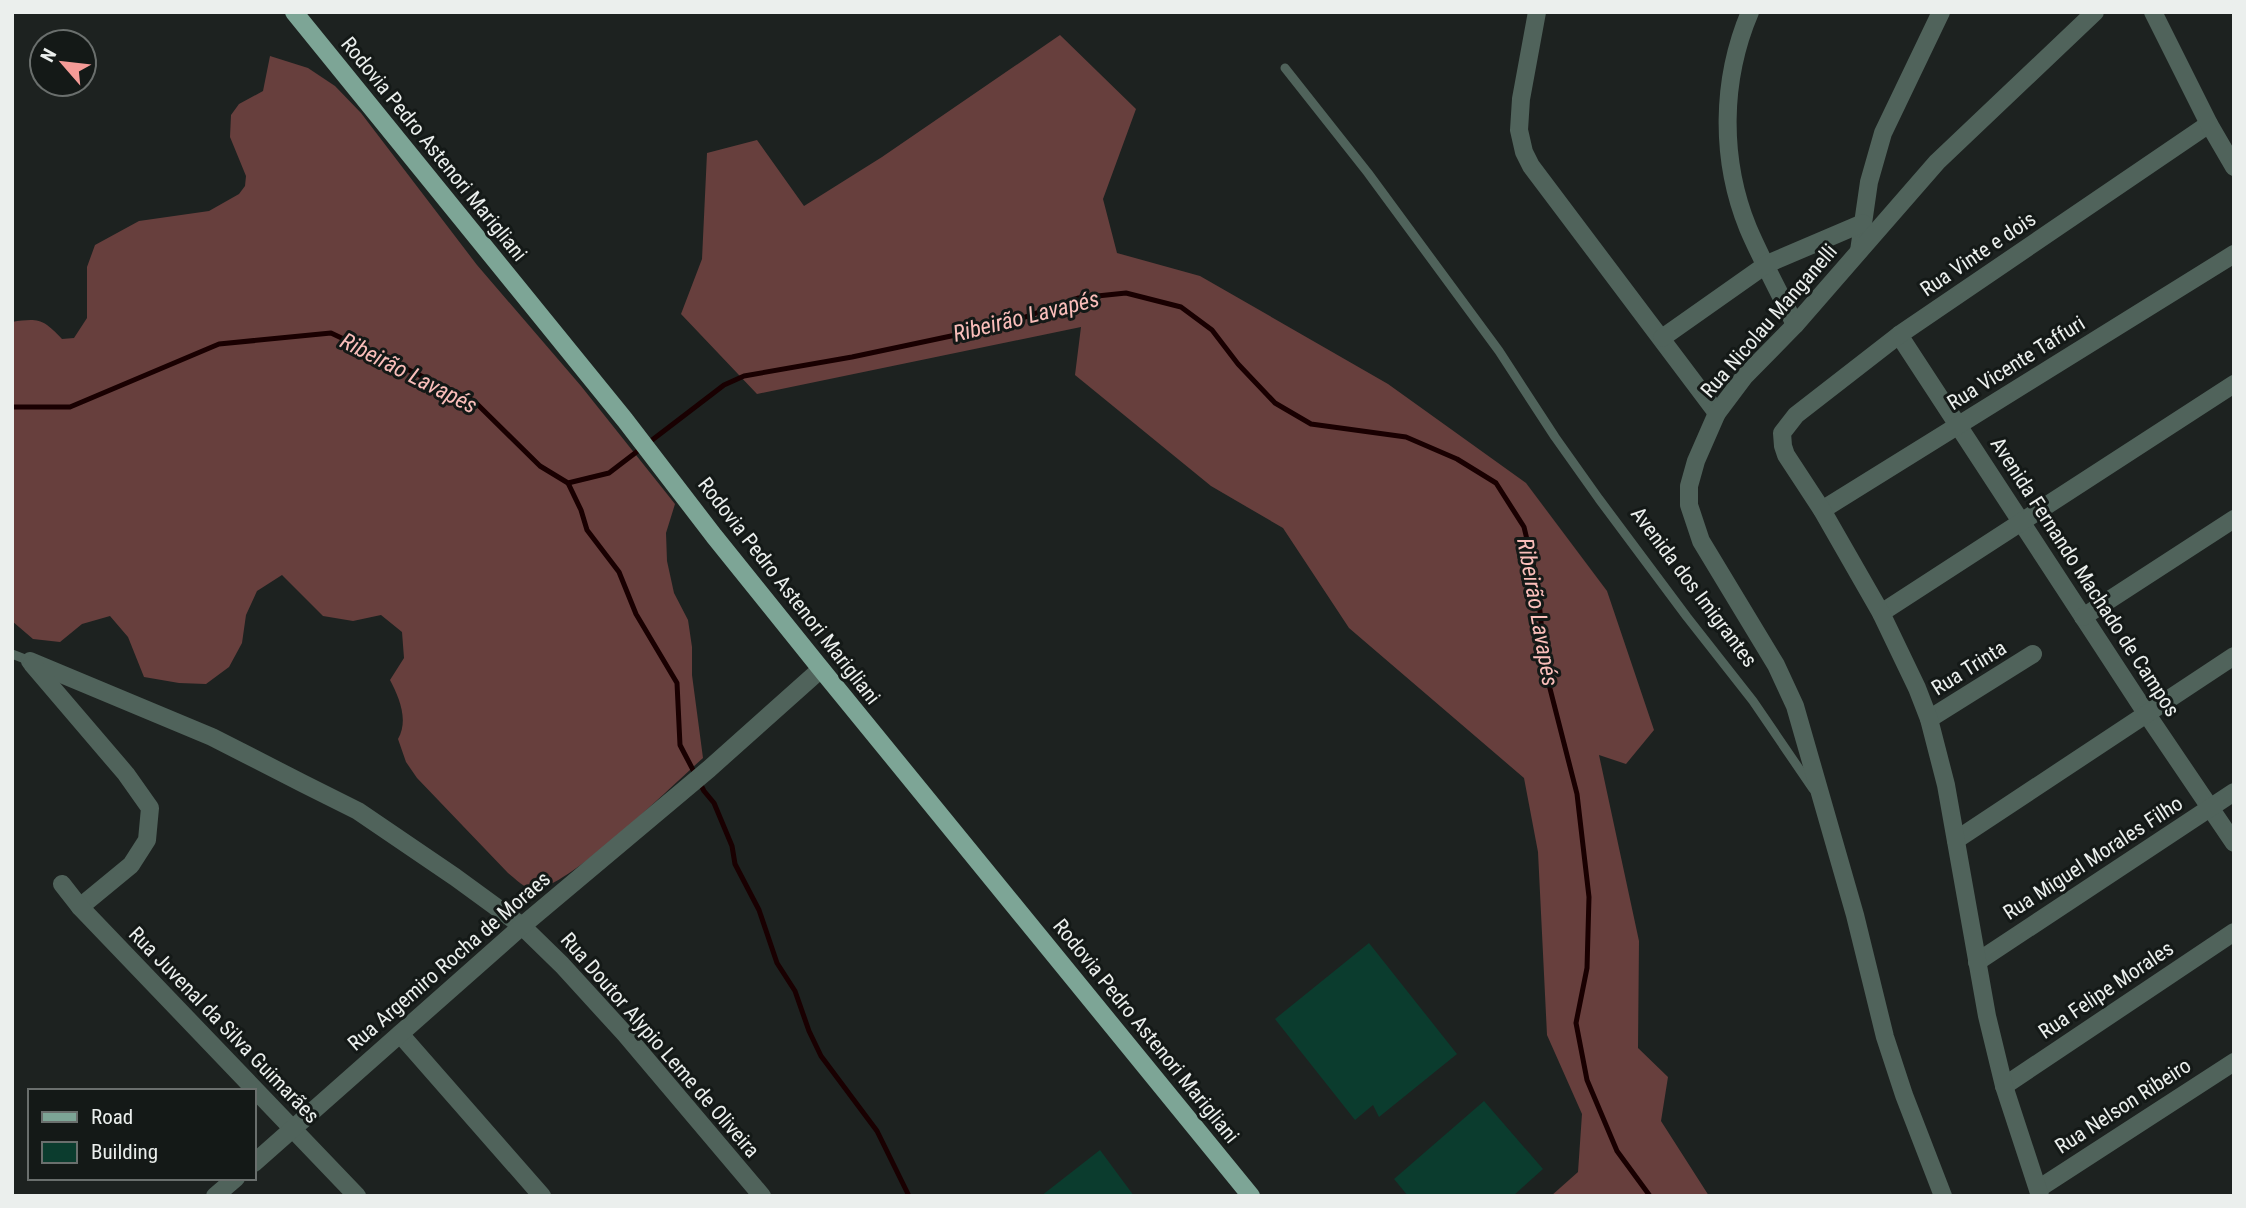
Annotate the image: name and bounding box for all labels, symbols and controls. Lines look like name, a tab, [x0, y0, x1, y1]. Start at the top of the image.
north arrow	[28, 28, 98, 98]
street label: Rodovia Pedro Astenori Marigliani	[336, 32, 532, 266]
text: N	[36, 45, 61, 66]
street label: Rua Vinte e dois	[1916, 207, 2040, 301]
street label: Rua Nicolau Manganelli	[1696, 240, 1842, 402]
water label: Ribeirão Lavapés	[950, 285, 1102, 348]
street label: Rua Vicente Taffuri	[1943, 311, 2089, 415]
water label: Ribeirão Lavapés	[336, 327, 482, 419]
street label: Avenida Fernando Machado de Campos	[1986, 433, 2184, 721]
street label: Rodovia Pedro Astenori Marigliani	[693, 473, 885, 709]
street label: Avenida dos Imigrantes	[1626, 502, 1762, 672]
water label: Ribeirão Lavapés	[1511, 536, 1564, 688]
street label: Rua Trinta	[1927, 636, 2011, 700]
street label: Rua Miguel Morales Filho	[1999, 791, 2187, 925]
street label: Rua Argemiro Rocha de Moraes	[343, 867, 555, 1055]
street label: Rodovia Pedro Astenori Marigliani	[1048, 914, 1244, 1148]
street label: Rua Juvenal da Silva Guimarães	[124, 922, 324, 1128]
street label: Rua Doutor Alypio Leme de Oliveira	[556, 928, 764, 1162]
street label: Rua Felipe Morales	[2034, 936, 2178, 1044]
street label: Rua Nelson Ribeiro	[2051, 1053, 2195, 1159]
legend	[28, 1089, 256, 1180]
text: Road	[91, 1105, 133, 1129]
text: Building	[91, 1140, 158, 1164]

